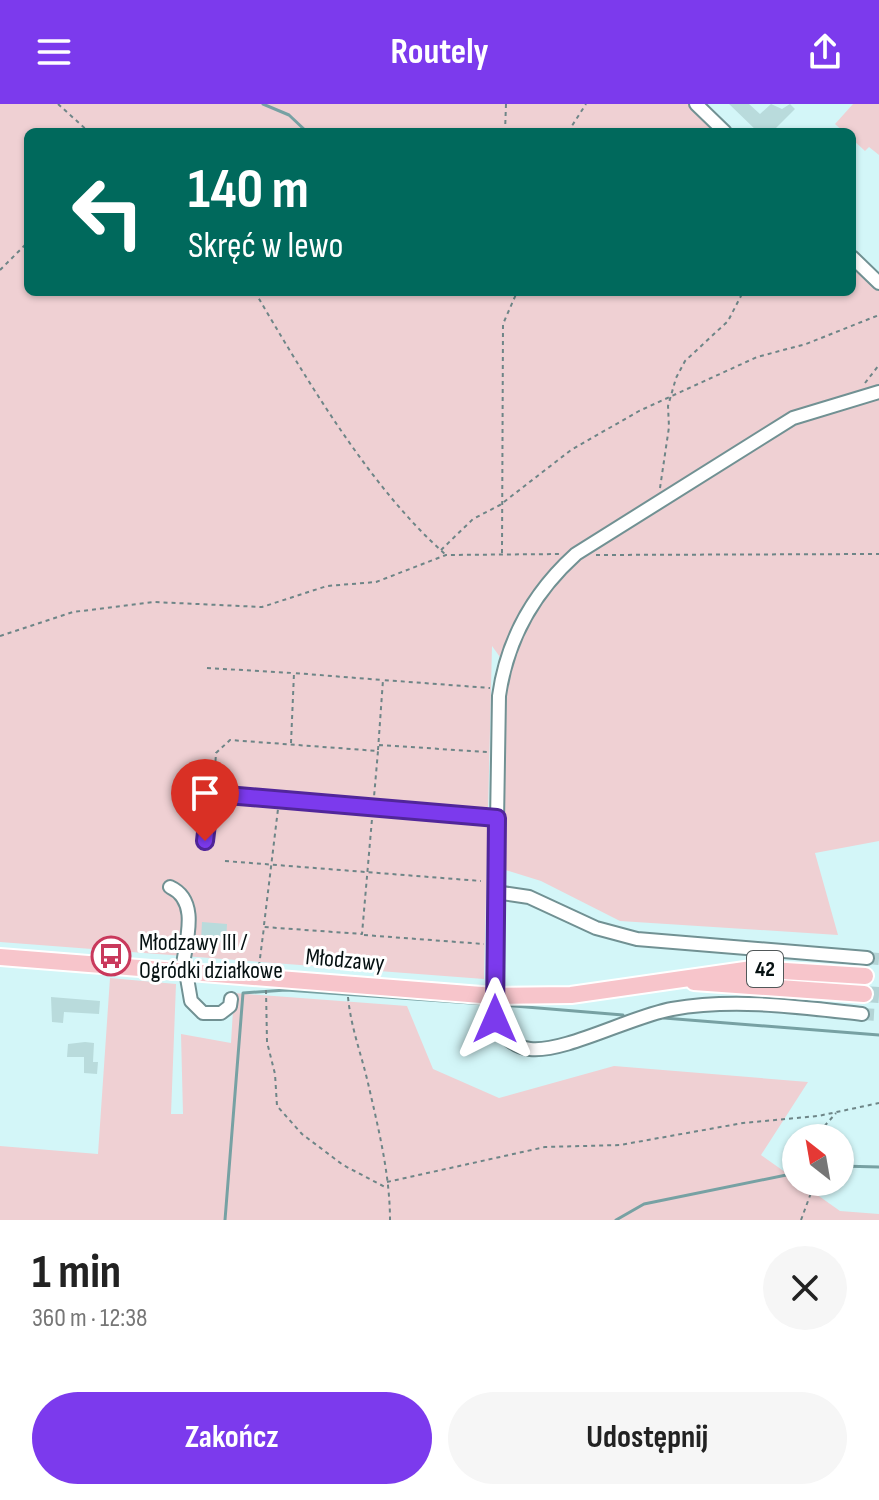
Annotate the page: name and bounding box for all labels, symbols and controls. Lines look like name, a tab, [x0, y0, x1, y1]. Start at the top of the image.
icon: menu	[32, 30, 76, 74]
icon: share	[803, 30, 847, 74]
text: Routely	[390, 31, 489, 74]
text: 140 m	[188, 157, 309, 224]
icon: left	[56, 160, 160, 264]
text: Skręć w lewo	[188, 225, 343, 268]
pin	[171, 759, 239, 841]
icon: arrive	[183, 771, 227, 815]
place label: Młodzawy III / Ogródki działkowe	[139, 928, 283, 985]
bus stop icon: Młodzawy III / Ogródki działkowe	[90, 935, 132, 977]
street label: Młodzawy	[304, 942, 386, 978]
road number: 42	[747, 951, 783, 987]
position arrow	[453, 977, 537, 1061]
north arrow	[782, 1124, 854, 1196]
map controls	[782, 1124, 854, 1196]
text: 1 min	[32, 1244, 121, 1301]
button: close	[763, 1246, 847, 1330]
text: 360 m · 12:38	[32, 1303, 147, 1334]
button: Zakończ	[32, 1392, 432, 1484]
button: Udostępnij	[448, 1392, 847, 1484]

